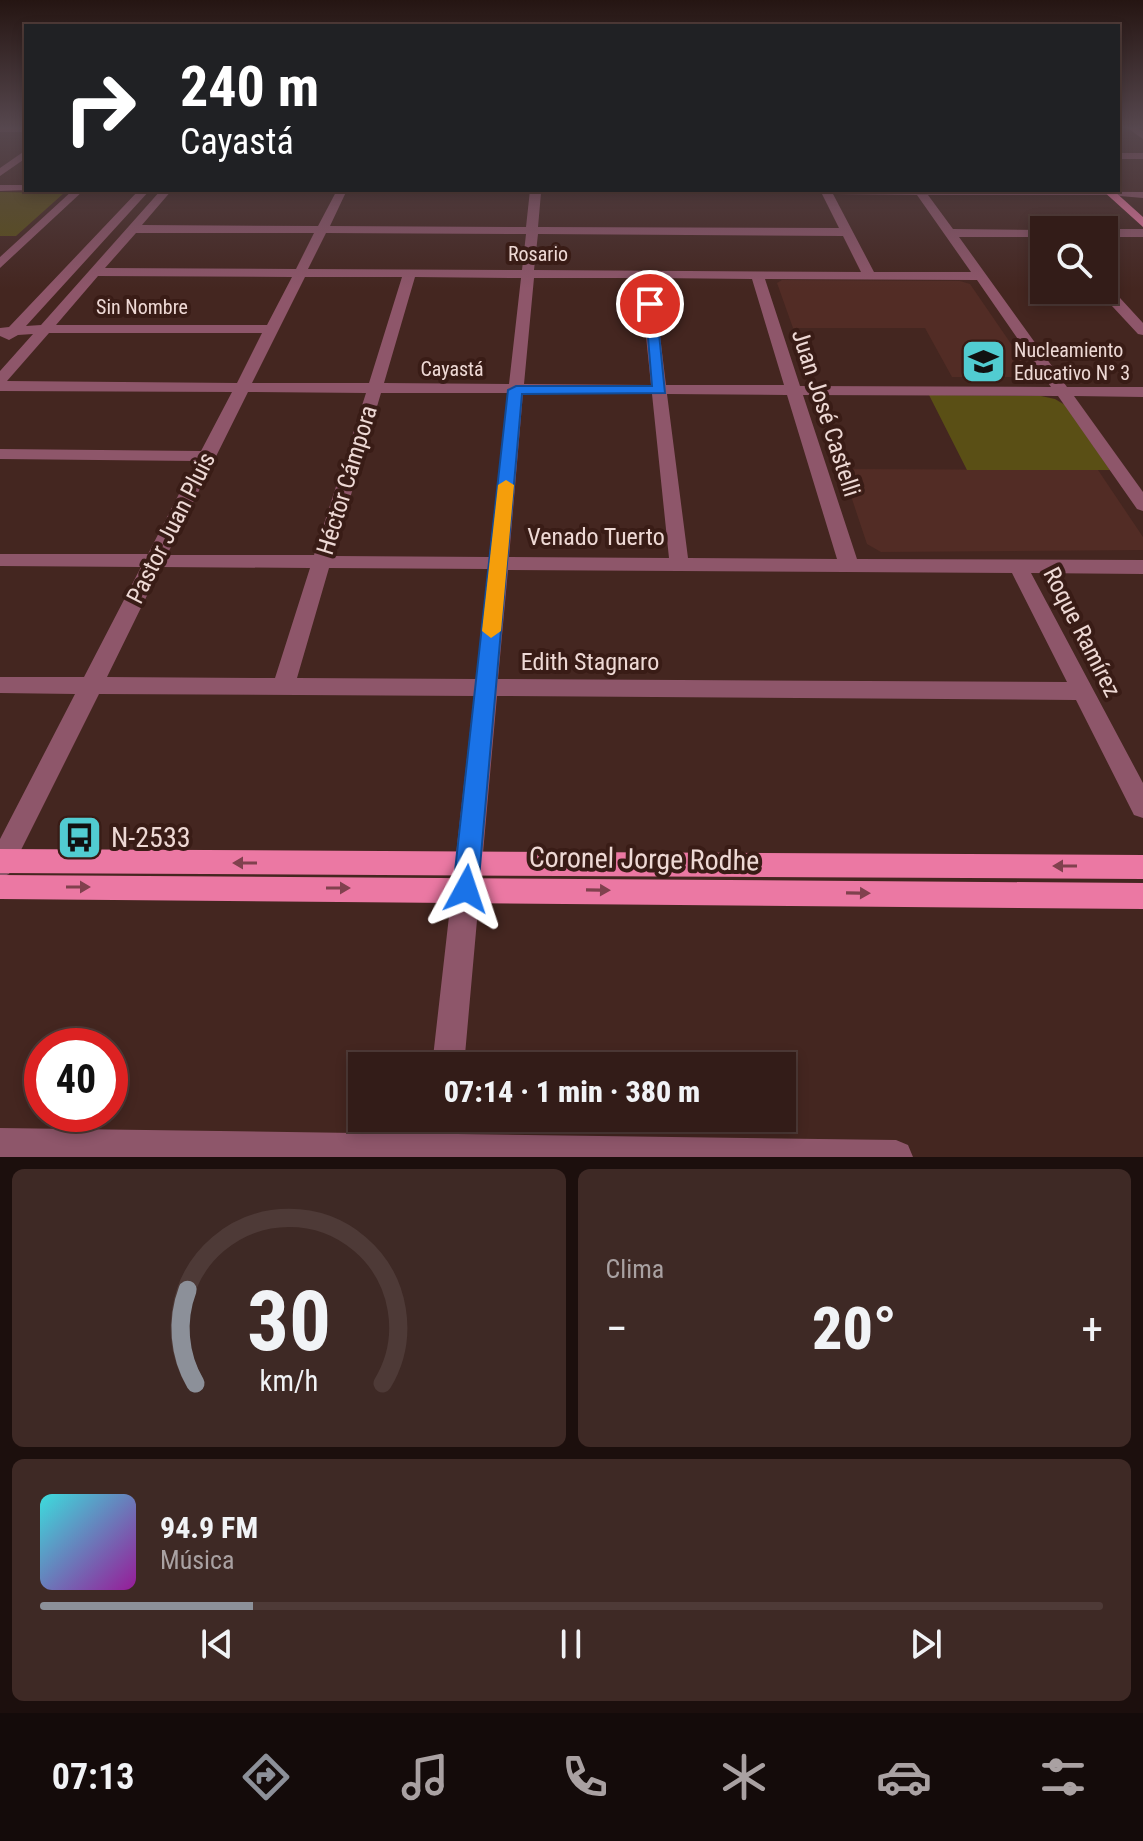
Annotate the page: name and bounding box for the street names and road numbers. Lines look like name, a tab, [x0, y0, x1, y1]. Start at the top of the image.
street label: Rosario	[508, 242, 568, 266]
street label: Sin Nombre	[96, 295, 188, 319]
street label: Juan José Castelli	[786, 326, 866, 500]
street label: Cayastá	[420, 357, 484, 381]
street label: Héctor Cámpora	[311, 402, 383, 558]
street label: Pastor Juan Pluis	[121, 448, 221, 608]
street label: Venado Tuerto	[527, 523, 665, 551]
street label: Roque Ramírez	[1037, 562, 1127, 702]
street label: Edith Stagnaro	[521, 648, 659, 676]
street label: Coronel Jorge Rodhe	[529, 840, 759, 878]

